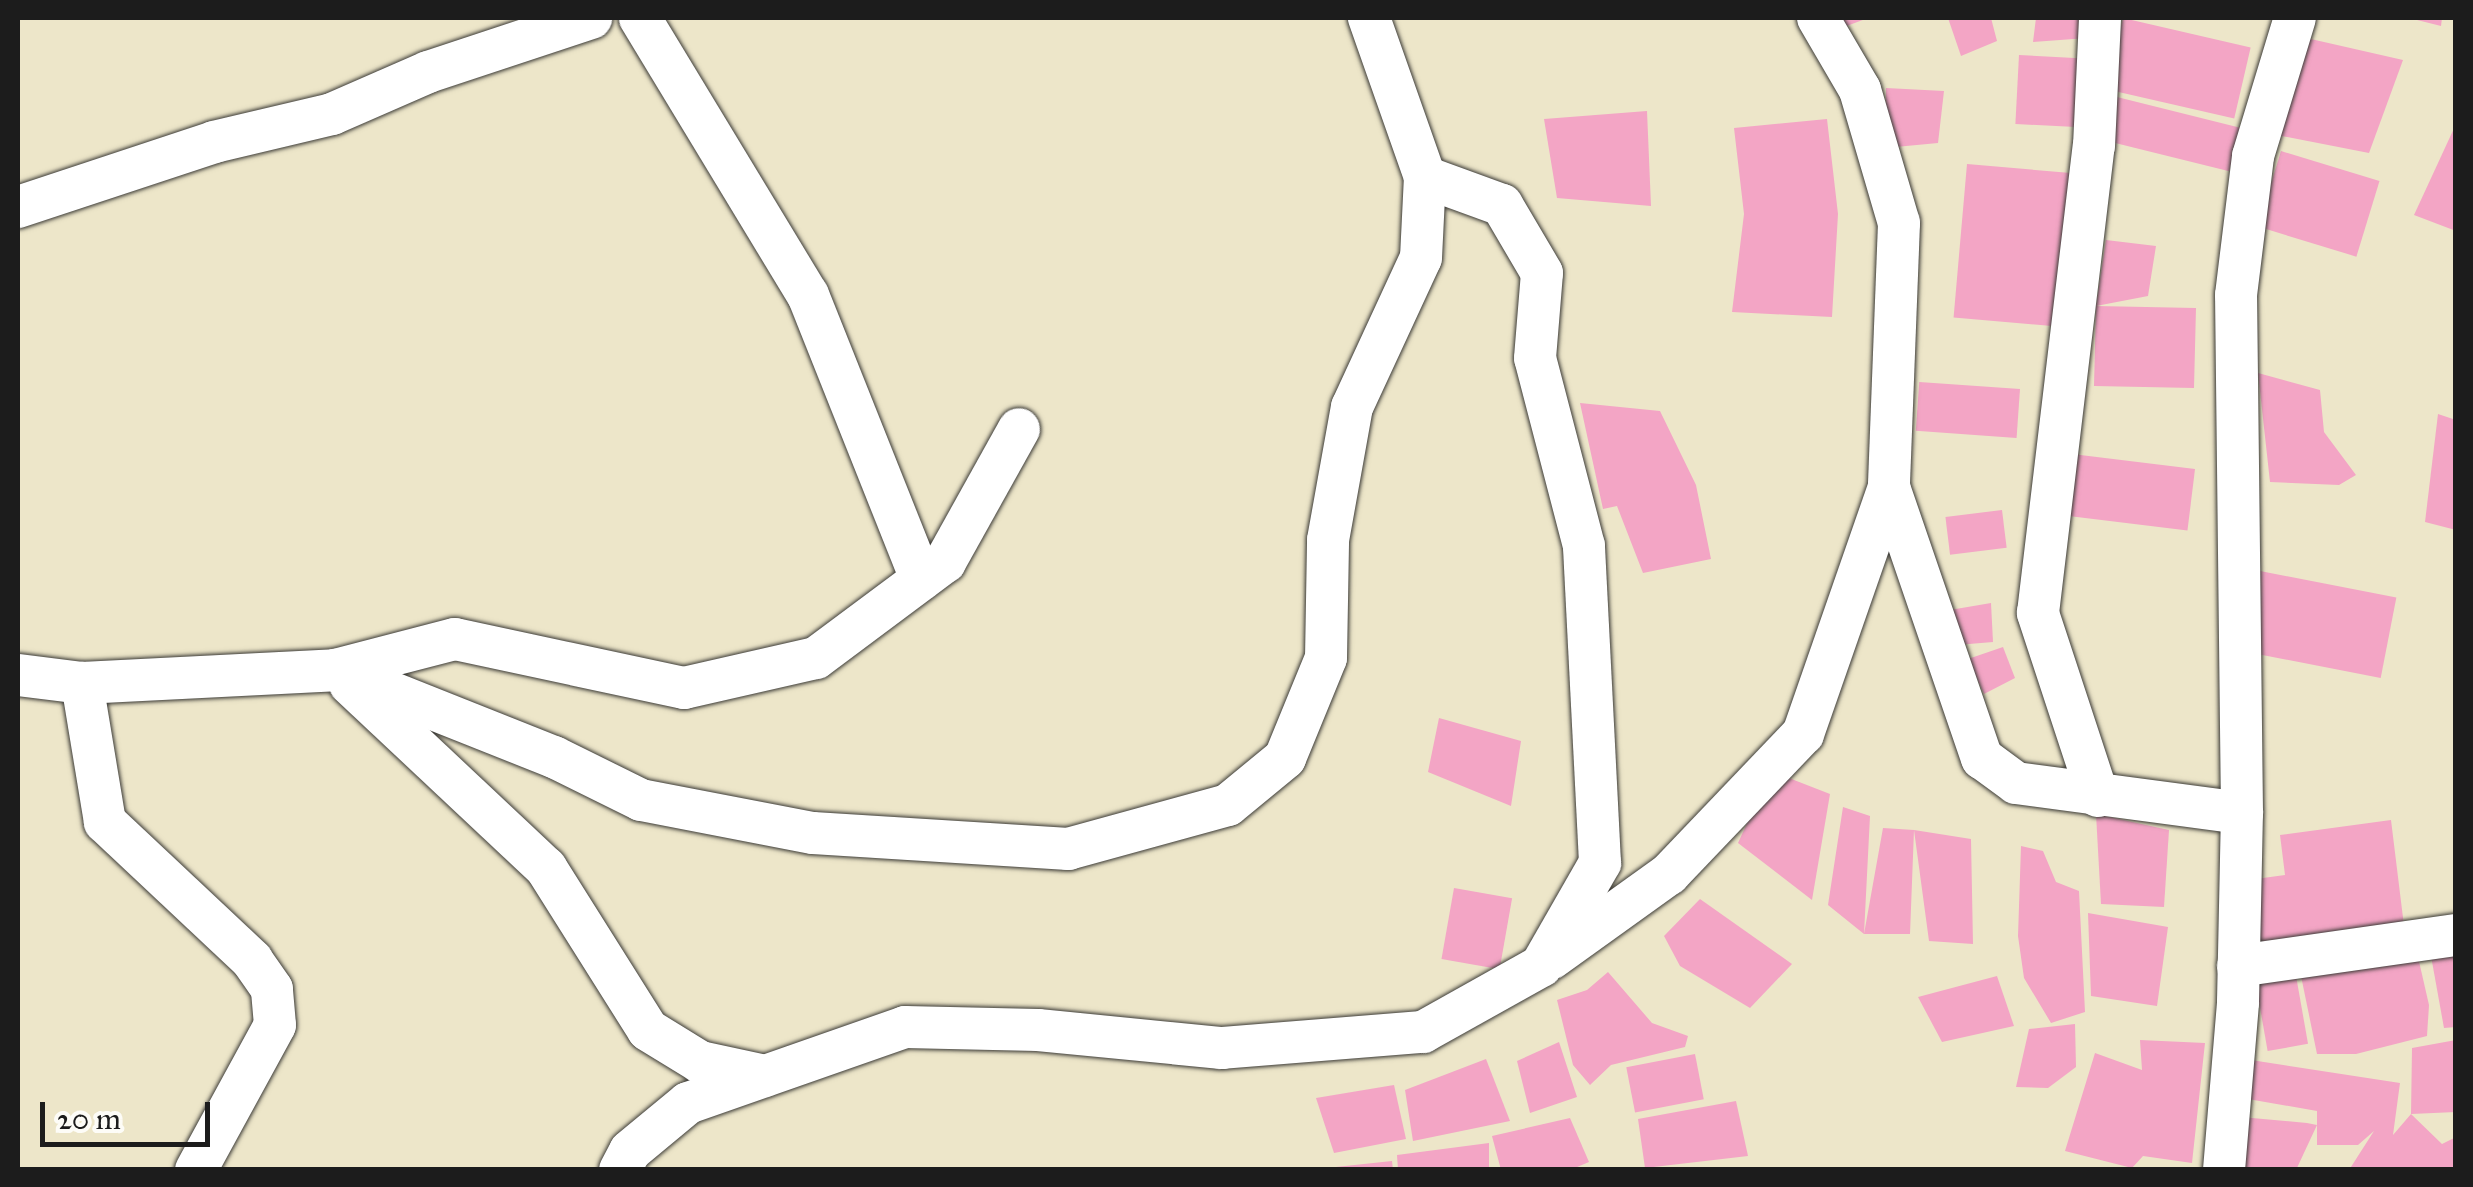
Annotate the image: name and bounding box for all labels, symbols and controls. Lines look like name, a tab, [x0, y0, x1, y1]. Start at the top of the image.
scale bar	[45, 1082, 215, 1144]
text: 20 m	[57, 1101, 121, 1137]

